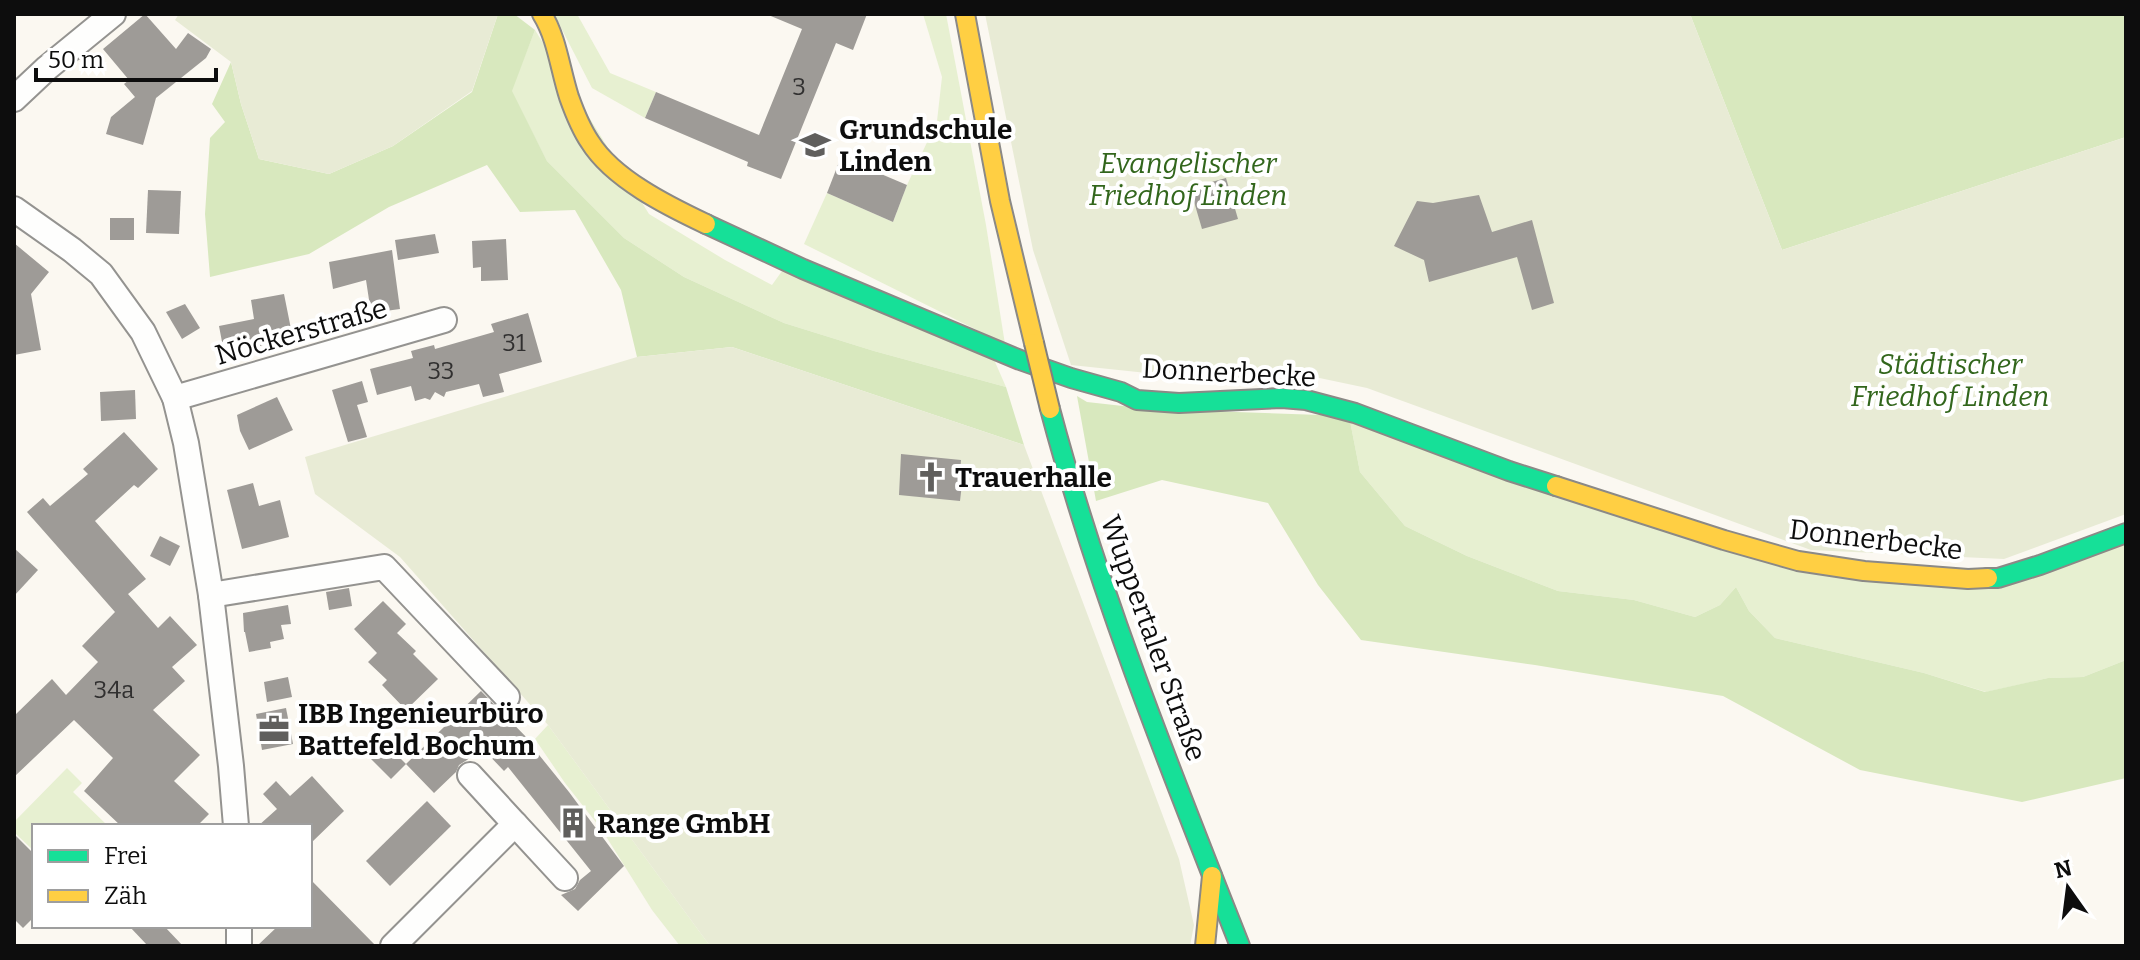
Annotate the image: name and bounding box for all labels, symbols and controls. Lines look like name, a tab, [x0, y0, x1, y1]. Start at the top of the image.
scale bar	[36, 32, 216, 82]
text: 50 m	[48, 46, 104, 74]
house number: 3	[792, 73, 806, 101]
place label: Grundschule Linden	[839, 113, 1012, 178]
school or university icon: Grundschule Linden	[798, 128, 832, 162]
park label: Evangelischer Friedhof Linden	[1089, 147, 1287, 212]
street label: Nöckerstraße	[211, 291, 391, 372]
house number: 31	[502, 329, 526, 357]
park label: Städtischer Friedhof Linden	[1851, 348, 2049, 413]
street label: Donnerbecke	[1141, 351, 1317, 394]
house number: 33	[428, 357, 454, 385]
church icon: Trauerhalle	[914, 460, 948, 494]
place label: Trauerhalle	[955, 461, 1112, 494]
street label: Wuppertaler Straße	[1094, 511, 1213, 765]
street label: Donnerbecke	[1787, 513, 1964, 566]
house number: 34a	[94, 676, 134, 704]
place label: IBB Ingenieurbüro Battefeld Bochum	[298, 697, 544, 762]
office icon: IBB Ingenieurbüro Battefeld Bochum	[257, 712, 291, 746]
building icon: Range GmbH	[556, 806, 590, 840]
place label: Range GmbH	[597, 807, 771, 840]
legend	[32, 824, 312, 928]
text: Frei	[104, 842, 147, 870]
north arrow	[2028, 848, 2108, 928]
text: N	[2052, 854, 2075, 884]
text: Zäh	[104, 882, 147, 910]

